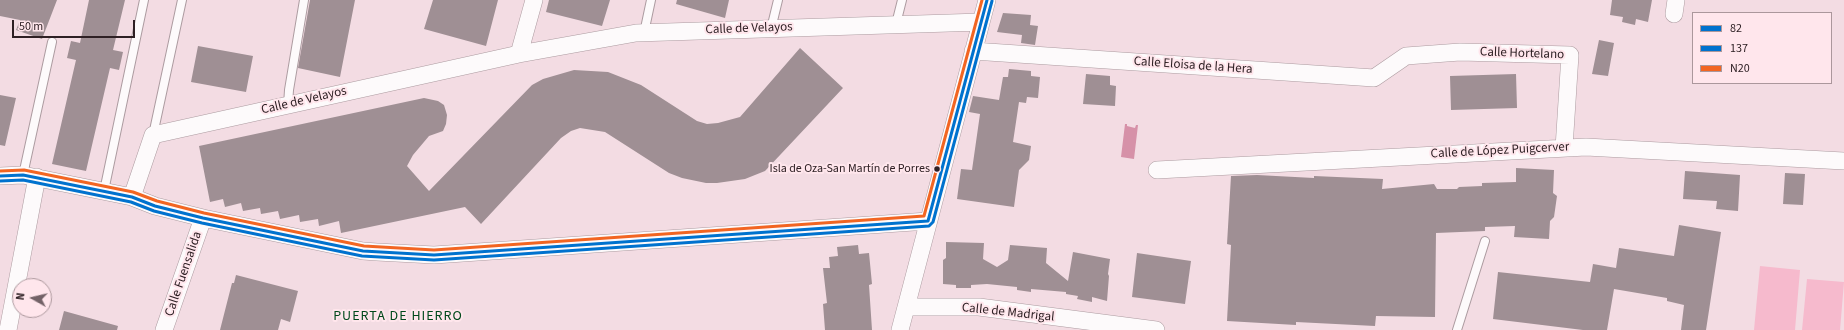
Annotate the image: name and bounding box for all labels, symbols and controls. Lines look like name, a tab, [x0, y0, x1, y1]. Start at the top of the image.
scale bar	[14, 12, 137, 38]
legend	[1692, 12, 1832, 84]
text: 50 m	[19, 18, 43, 35]
street label: Calle de Velayos	[705, 20, 793, 38]
text: 82	[1730, 20, 1742, 37]
text: 137	[1730, 40, 1748, 57]
street label: Calle Hortelano	[1480, 45, 1564, 63]
street label: Calle Eloisa de la Hera	[1133, 54, 1253, 78]
text: N20	[1730, 60, 1750, 77]
street label: Calle de Velayos	[260, 84, 348, 118]
street label: Calle de López Puigcerver	[1430, 140, 1570, 162]
place label: Isla de Oza-San Martín de Porres	[769, 162, 930, 176]
marker: Isla de Oza-San Martín de Porres	[932, 164, 942, 174]
street label: Calle Fuensalida	[162, 229, 206, 319]
north arrow	[12, 278, 52, 318]
text: N	[13, 292, 29, 301]
street label: Calle de Madrigal	[961, 300, 1055, 326]
district label: PUERTA DE HIERRO	[333, 309, 463, 325]

